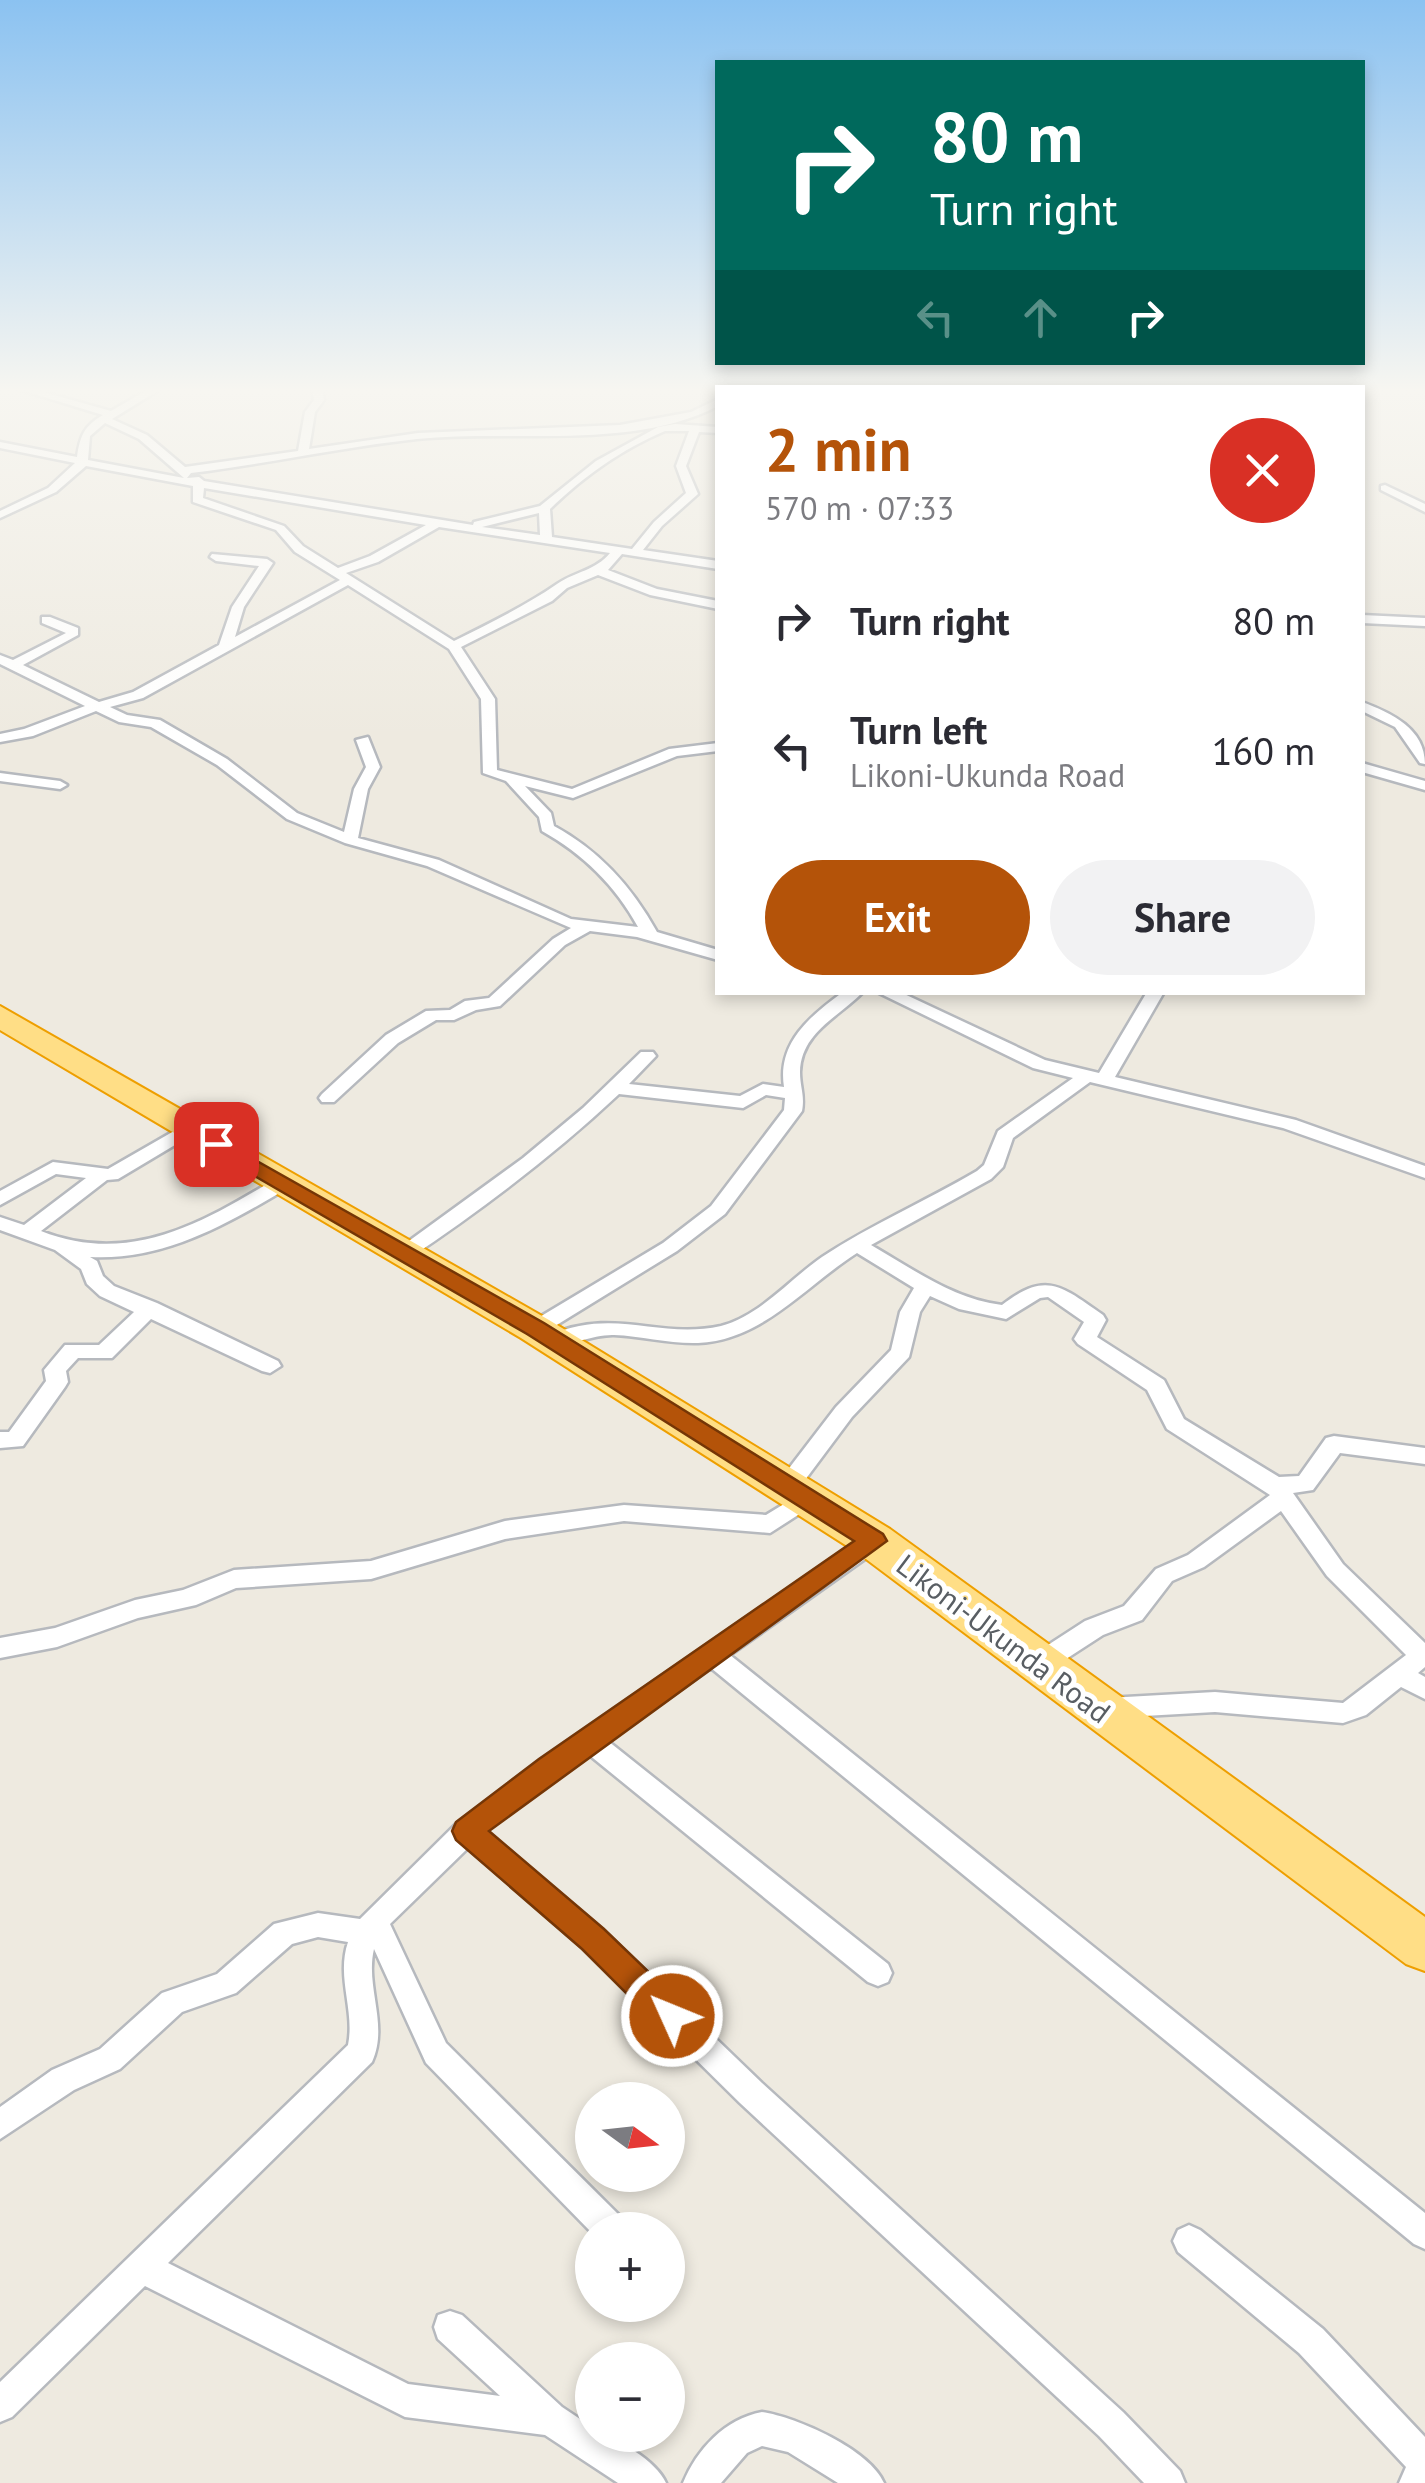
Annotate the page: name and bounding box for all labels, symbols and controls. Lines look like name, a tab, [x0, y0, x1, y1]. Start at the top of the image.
text: 80 m	[930, 91, 1083, 181]
icon: right	[765, 100, 895, 230]
text: Turn right	[930, 179, 1118, 237]
icon: left	[908, 290, 963, 345]
icon: ahead	[1013, 290, 1068, 345]
icon: right	[1118, 290, 1173, 345]
text: 2 min	[765, 410, 911, 488]
button: close	[1210, 418, 1315, 523]
text: 570 m · 07:33	[765, 487, 954, 529]
icon: right	[765, 593, 820, 648]
text: Turn right	[850, 596, 1010, 645]
text: 80 m	[1233, 596, 1315, 645]
text: Turn left	[850, 705, 987, 754]
icon: left	[765, 723, 820, 778]
text: 160 m	[1212, 726, 1315, 775]
text: Likoni-Ukunda Road	[850, 754, 1125, 796]
button: Exit	[765, 860, 1030, 975]
button: Share	[1050, 860, 1315, 975]
pin	[174, 1102, 259, 1187]
icon: arrive	[189, 1117, 244, 1172]
street label: Likoni-Ukunda Road	[889, 1545, 1119, 1731]
position arrow	[620, 1964, 724, 2068]
north arrow	[575, 2082, 685, 2192]
map controls	[575, 2082, 685, 2452]
button: +	[575, 2212, 685, 2322]
button: −	[575, 2342, 685, 2452]

